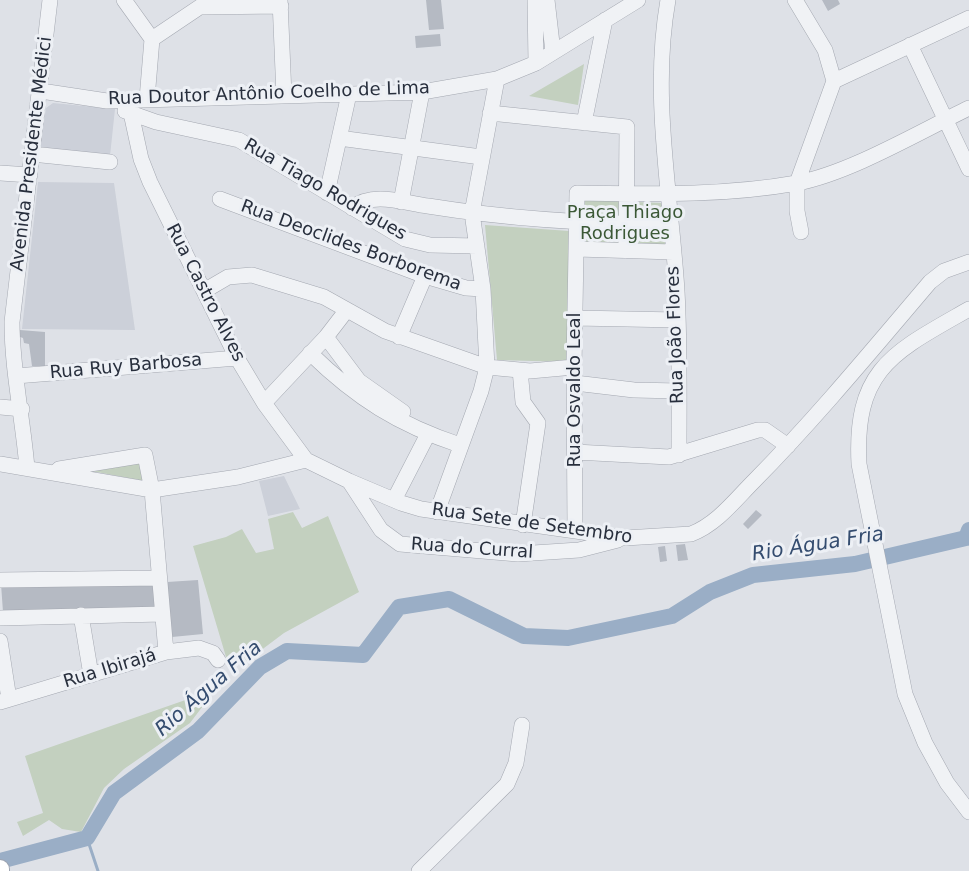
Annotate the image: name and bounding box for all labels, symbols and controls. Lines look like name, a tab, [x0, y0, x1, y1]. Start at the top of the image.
street label: Avenida Presidente Médici	[7, 35, 57, 273]
street label: Rua Doutor Antônio Coelho de Lima	[108, 78, 430, 110]
street label: Rua Tiago Rodrigues	[240, 135, 410, 245]
street label: Rua Deoclides Borborema	[238, 196, 464, 296]
park label: Praça Thiago Rodrigues	[567, 202, 683, 244]
street label: Rua Castro Alves	[161, 220, 249, 366]
street label: Rua João Flores	[663, 266, 689, 404]
street label: Rua Osvaldo Leal	[564, 312, 586, 468]
street label: Rua Ruy Barbosa	[49, 350, 203, 384]
street label: Rua Sete de Setembro	[430, 499, 634, 549]
water label: Rio Água Fria	[750, 523, 886, 567]
street label: Rua do Curral	[410, 534, 534, 564]
water label: Rio Água Fria	[151, 636, 267, 742]
street label: Rua Ibirajá	[61, 645, 159, 693]

